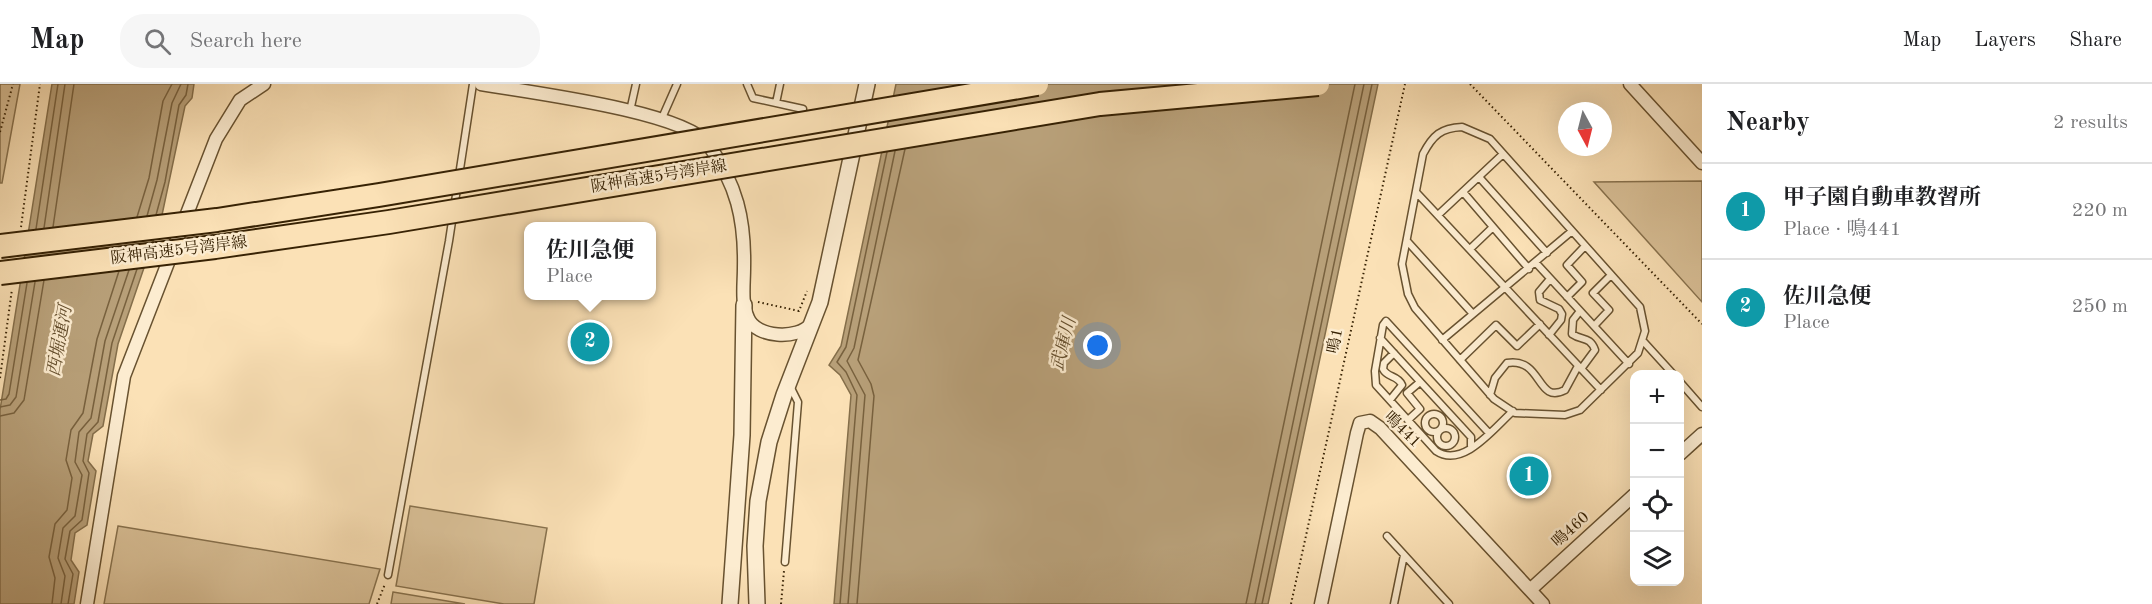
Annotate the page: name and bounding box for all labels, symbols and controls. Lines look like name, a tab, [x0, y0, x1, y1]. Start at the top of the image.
search box	[120, 14, 540, 68]
icon: search	[141, 25, 174, 58]
text: Map	[30, 27, 84, 55]
text: Search here	[189, 30, 302, 52]
text: Map	[1902, 30, 1941, 51]
text: Layers	[1974, 30, 2036, 51]
text: Share	[2069, 30, 2122, 51]
north arrow	[1558, 102, 1612, 156]
text: Nearby	[1726, 110, 1810, 136]
text: 2 results	[2053, 113, 2128, 133]
street label: 阪神高速5号湾岸線	[590, 156, 728, 196]
text: 甲子園自動車教習所	[1783, 187, 1981, 209]
text: 1	[1740, 201, 1751, 221]
text: 220 m	[2072, 201, 2128, 221]
text: Place · 鳴441	[1783, 220, 1901, 240]
popup	[524, 222, 656, 300]
street label: 阪神高速5号湾岸線	[110, 233, 248, 267]
text: 佐川急便	[546, 240, 634, 262]
text: Place	[546, 267, 593, 287]
text: 佐川急便	[1783, 286, 1871, 308]
text: 2	[1740, 297, 1751, 317]
text: 250 m	[2072, 297, 2128, 317]
water label: 西堀運河	[44, 301, 76, 378]
water label: 武庫川	[1047, 313, 1080, 372]
text: Place	[1783, 313, 1830, 333]
pin: 2	[570, 320, 610, 364]
street label: 鳴1	[1324, 327, 1346, 355]
your location	[1083, 331, 1112, 360]
map controls	[1630, 370, 1684, 586]
button: +	[1630, 370, 1684, 424]
street label: 鳴441	[1381, 408, 1425, 451]
button: −	[1630, 424, 1684, 478]
pin: 1	[1510, 454, 1549, 498]
button: locate	[1630, 478, 1684, 532]
street label: 鳴460	[1548, 508, 1593, 551]
button: layers	[1630, 532, 1684, 586]

